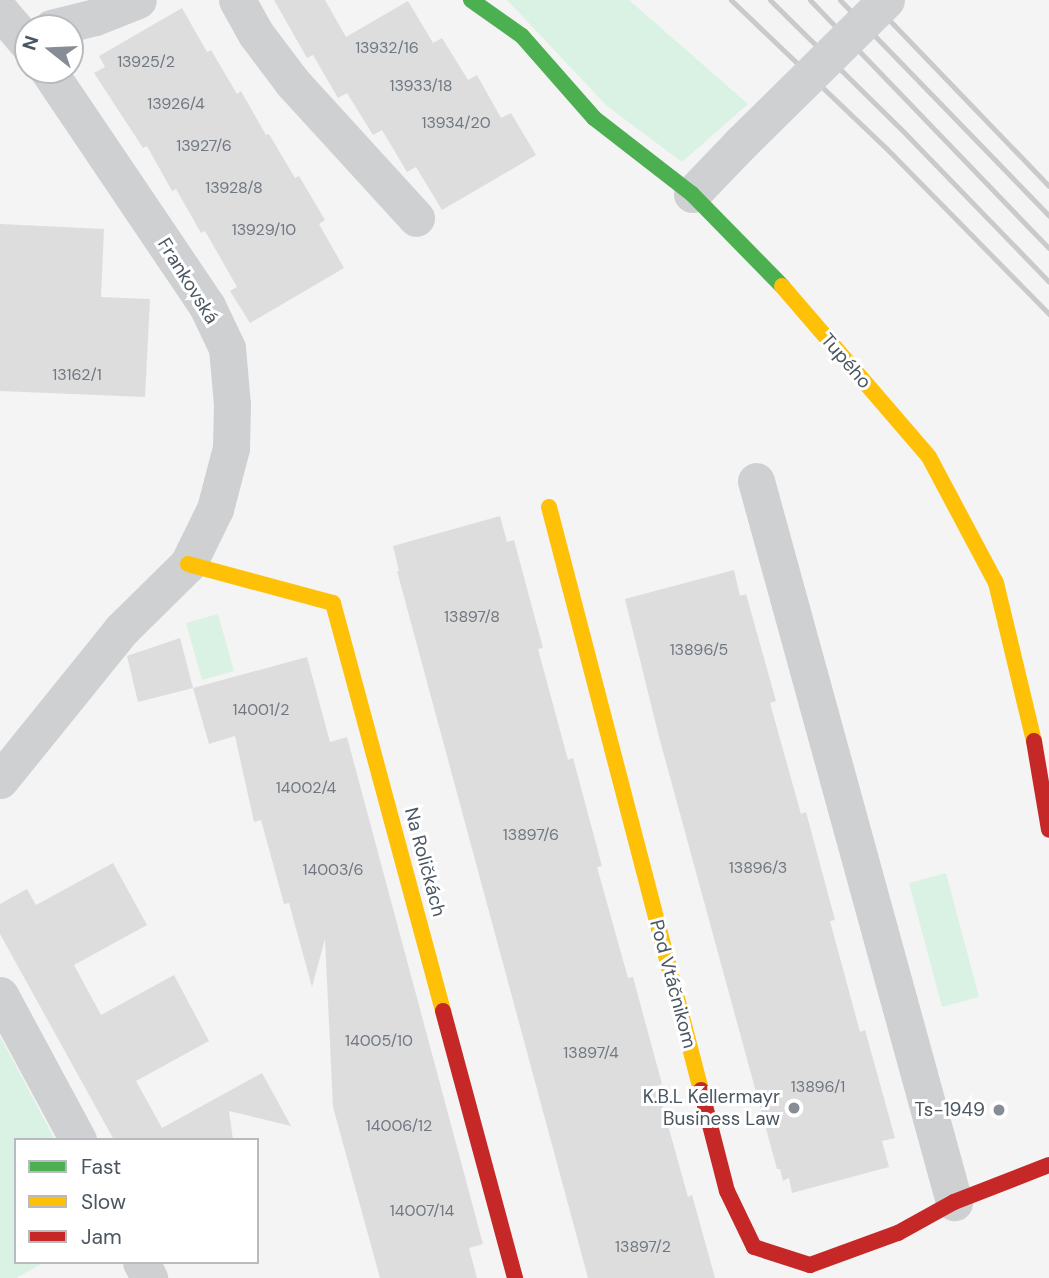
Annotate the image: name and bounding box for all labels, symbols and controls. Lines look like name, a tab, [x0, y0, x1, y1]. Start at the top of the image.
north arrow	[14, 14, 84, 84]
text: N	[16, 33, 44, 53]
house number: 13932/16	[355, 38, 419, 58]
house number: 13925/2	[117, 52, 175, 72]
house number: 13933/18	[390, 76, 452, 96]
house number: 13926/4	[147, 94, 205, 114]
house number: 13934/20	[421, 113, 491, 133]
house number: 13927/6	[176, 136, 232, 156]
house number: 13928/8	[205, 178, 263, 198]
house number: 13929/10	[232, 220, 296, 240]
street label: Frankovská	[153, 234, 223, 328]
street label: Tupého	[816, 329, 876, 393]
house number: 13162/1	[52, 365, 102, 385]
house number: 13897/8	[444, 607, 500, 627]
house number: 13896/5	[670, 640, 728, 660]
house number: 14001/2	[232, 700, 290, 720]
house number: 14002/4	[276, 778, 336, 798]
street label: Na Roličkách	[400, 805, 450, 919]
house number: 13897/6	[503, 825, 559, 845]
house number: 13896/3	[729, 858, 787, 878]
house number: 14003/6	[302, 860, 364, 880]
street label: Pod Vtáčnikom	[645, 917, 701, 1051]
house number: 14005/10	[345, 1031, 413, 1051]
house number: 13897/4	[563, 1043, 619, 1063]
house number: 13896/1	[791, 1077, 845, 1097]
place label: K.B.L Kellermayr Business Law	[643, 1086, 780, 1130]
place label: Ts-1949	[915, 1099, 985, 1121]
marker: K.B.L Kellermayr Business Law	[786, 1100, 802, 1116]
marker: Ts-1949	[991, 1102, 1007, 1118]
house number: 14006/12	[366, 1116, 432, 1136]
legend	[14, 1138, 259, 1264]
text: Fast	[81, 1153, 121, 1181]
text: Slow	[81, 1188, 126, 1216]
house number: 14007/14	[390, 1201, 454, 1221]
text: Jam	[81, 1223, 122, 1251]
house number: 13897/2	[615, 1237, 671, 1257]

